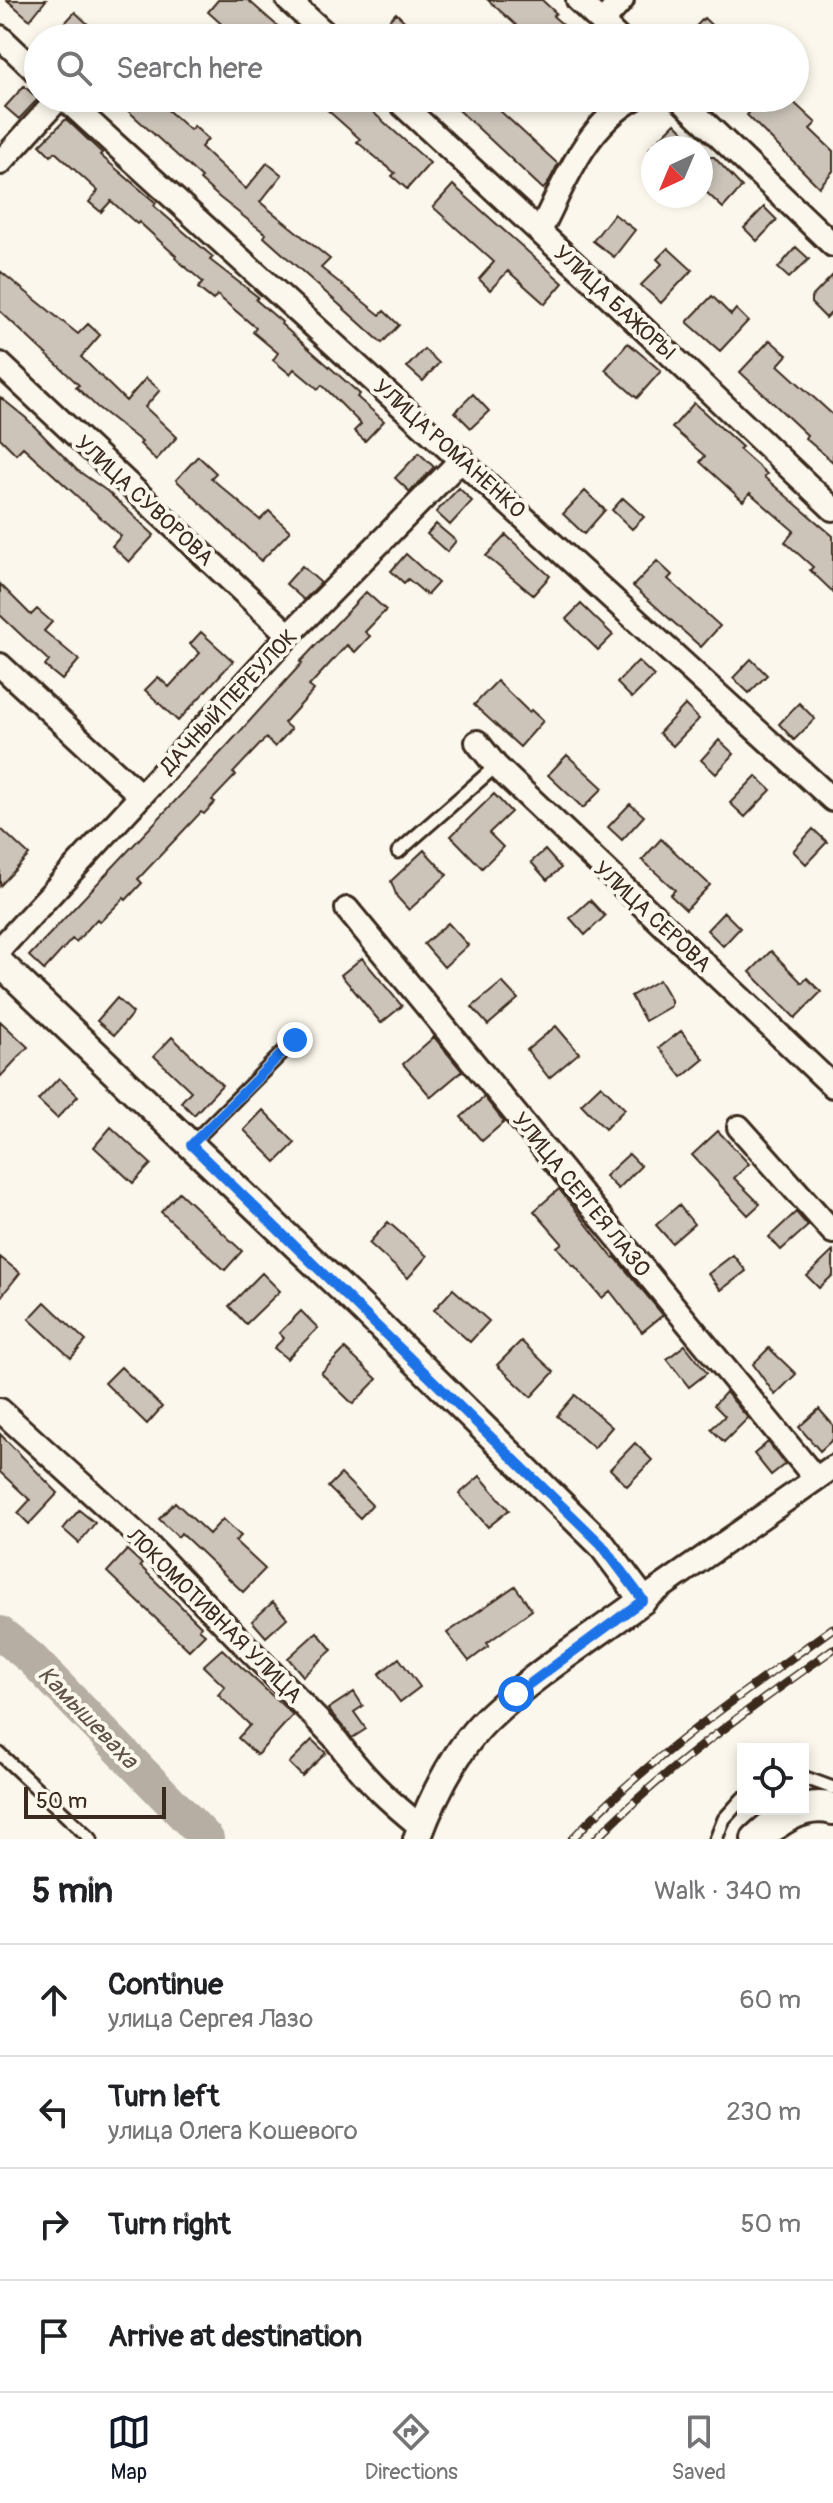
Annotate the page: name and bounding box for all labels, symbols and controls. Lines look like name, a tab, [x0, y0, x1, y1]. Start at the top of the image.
search box	[24, 24, 809, 112]
icon: search	[52, 46, 96, 90]
text: Search here	[116, 50, 263, 87]
north arrow	[641, 136, 713, 208]
street label: УЛИЦА БАЖОРЫ	[548, 239, 681, 366]
street label: УЛИЦА РОМАНЕНКО	[367, 373, 531, 524]
street label: УЛИЦА СУВОРОВА	[69, 429, 219, 572]
street label: ДАЧНЫЙ ПЕРЕУЛОК	[154, 623, 303, 781]
street label: УЛИЦА СЕРОВА	[588, 855, 717, 978]
route end	[277, 1022, 313, 1058]
street label: УЛИЦА СЕРГЕЯ ЛАЗО	[506, 1106, 656, 1283]
street label: ЛОКОМОТИВНАЯ УЛИЦА	[120, 1521, 308, 1709]
water label: Камышеваха	[32, 1660, 145, 1776]
route start	[498, 1676, 534, 1712]
map controls	[737, 1743, 809, 1815]
button: locate	[737, 1743, 809, 1815]
scale bar	[24, 1783, 166, 1819]
text: 50 m	[36, 1787, 87, 1815]
text: 5 min	[32, 1870, 113, 1913]
text: Walk · 340 m	[654, 1875, 801, 1907]
text: Continue	[108, 1966, 223, 2003]
icon: ahead	[32, 1978, 76, 2022]
text: 60 m	[739, 1984, 801, 2016]
text: улица Сергея Лазо	[108, 2003, 313, 2035]
text: Turn left	[108, 2078, 219, 2115]
icon: left	[32, 2090, 76, 2134]
text: 230 m	[726, 2096, 801, 2128]
text: улица Олега Кошевого	[108, 2115, 358, 2147]
icon: right	[32, 2202, 76, 2246]
text: Turn right	[108, 2206, 231, 2243]
text: 50 m	[740, 2208, 801, 2240]
icon: arrive	[32, 2314, 76, 2358]
text: Arrive at destination	[108, 2318, 362, 2355]
tab: Map	[107, 2410, 151, 2486]
tab: Directions	[365, 2410, 458, 2486]
tab: Saved	[672, 2410, 726, 2486]

